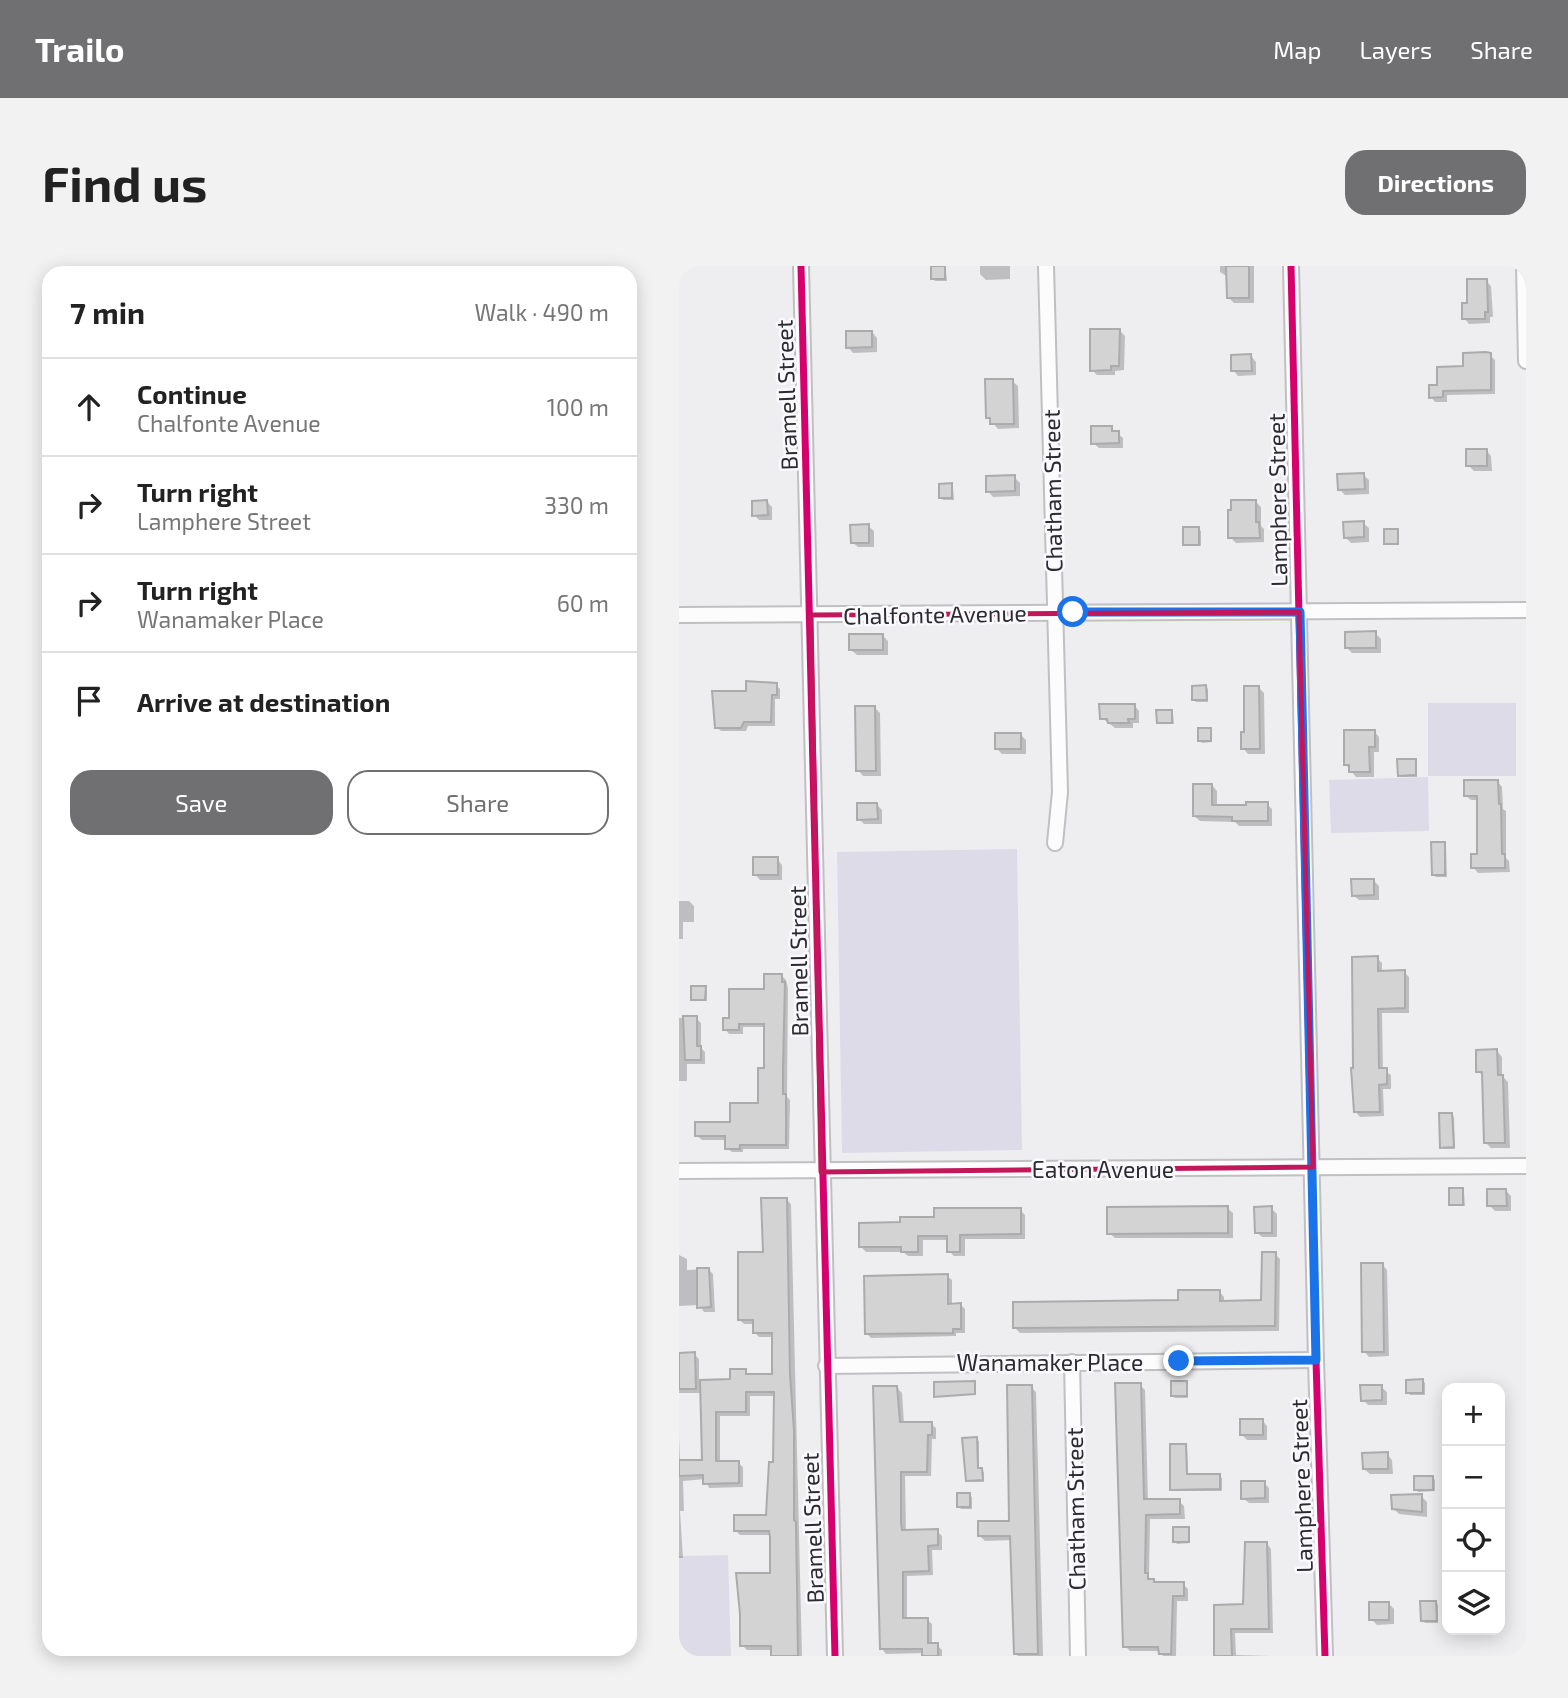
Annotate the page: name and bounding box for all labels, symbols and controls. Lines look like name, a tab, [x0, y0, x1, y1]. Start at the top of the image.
text: Trailo	[35, 29, 125, 69]
text: Map	[1273, 35, 1321, 64]
text: Layers	[1359, 35, 1432, 64]
text: Share	[1470, 35, 1533, 64]
button: Directions	[1345, 150, 1526, 215]
text: Find us	[42, 153, 207, 212]
text: 7 min	[70, 294, 145, 330]
text: Walk · 490 m	[474, 298, 609, 326]
street label: Bramell Street	[769, 319, 803, 471]
text: Continue	[137, 378, 247, 409]
icon: ahead	[70, 388, 108, 426]
text: 100 m	[547, 393, 609, 421]
text: Chalfonte Avenue	[137, 409, 321, 437]
street label: Chatham Street	[1037, 409, 1067, 573]
street label: Lamphere Street	[1261, 413, 1293, 587]
text: Turn right	[137, 476, 258, 507]
icon: right	[70, 486, 108, 524]
text: 330 m	[544, 491, 609, 519]
text: Lamphere Street	[137, 507, 311, 535]
text: Turn right	[137, 574, 258, 605]
icon: right	[70, 584, 108, 622]
text: 60 m	[557, 589, 609, 617]
route start	[1057, 596, 1088, 627]
street label: Chalfonte Avenue	[843, 598, 1027, 630]
text: Wanamaker Place	[137, 605, 324, 633]
icon: arrive	[70, 682, 108, 720]
text: Arrive at destination	[137, 686, 390, 717]
button: Save	[70, 770, 333, 835]
button: Share	[347, 770, 609, 835]
street label: Bramell Street	[783, 885, 813, 1037]
street label: Eaton Avenue	[1032, 1155, 1174, 1183]
route end	[1163, 1345, 1194, 1376]
street label: Wanamaker Place	[957, 1348, 1143, 1376]
map controls	[1442, 1383, 1505, 1635]
button: +	[1442, 1383, 1505, 1446]
street label: Lamphere Street	[1284, 1398, 1318, 1573]
street label: Chatham Street	[1060, 1427, 1090, 1591]
button: −	[1442, 1446, 1505, 1509]
street label: Bramell Street	[795, 1452, 829, 1604]
button: locate	[1442, 1509, 1505, 1572]
button: layers	[1442, 1572, 1505, 1635]

